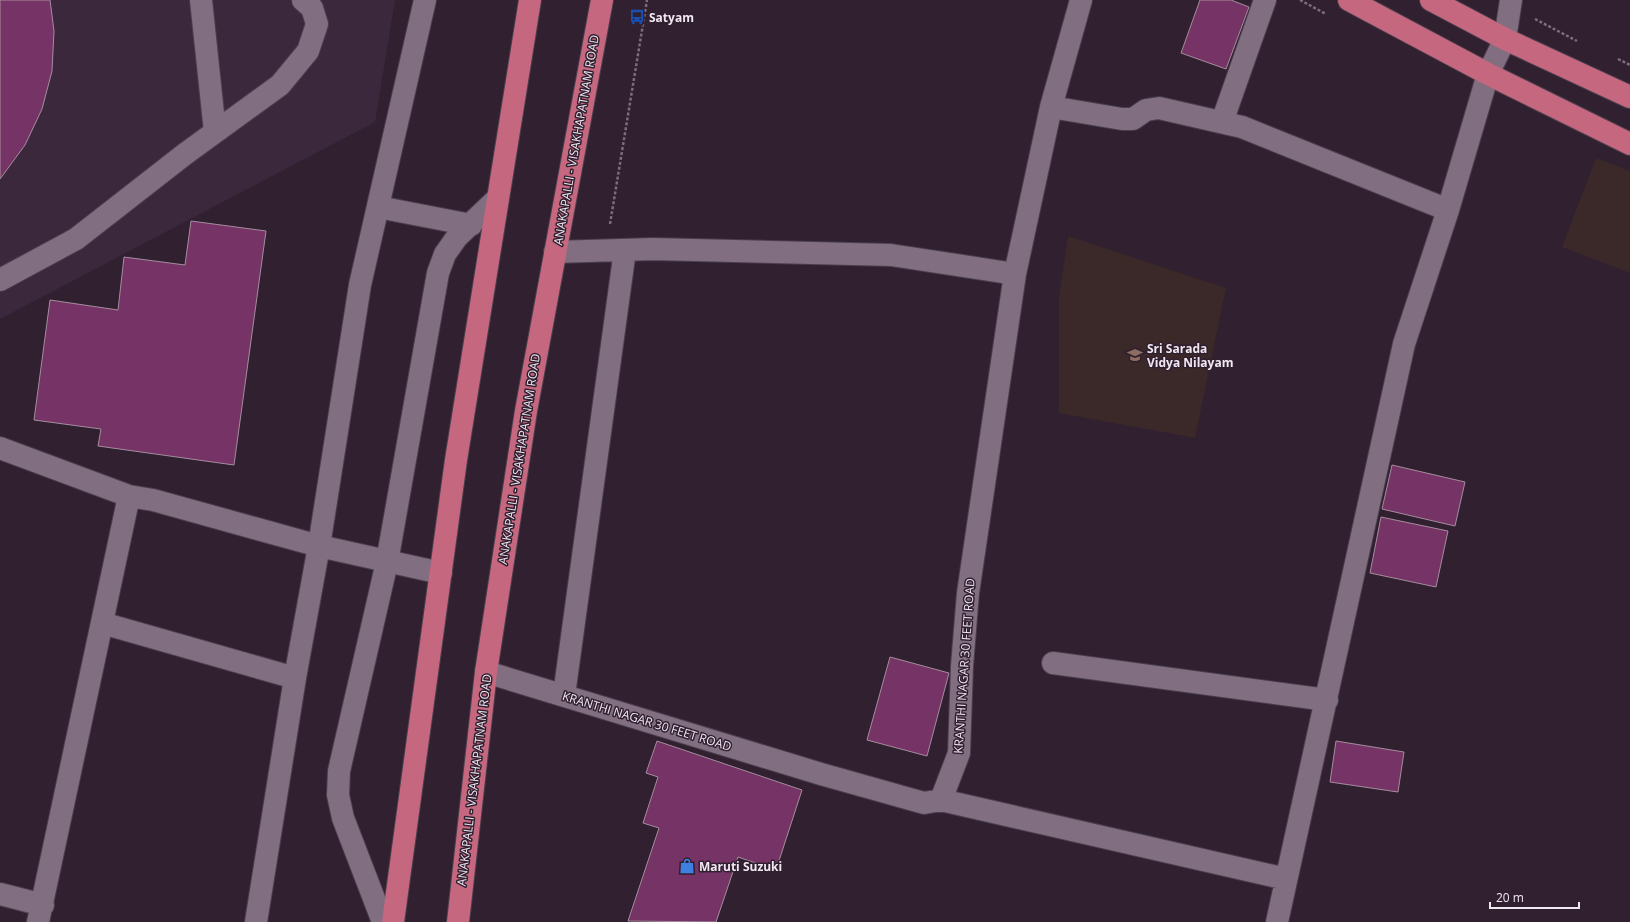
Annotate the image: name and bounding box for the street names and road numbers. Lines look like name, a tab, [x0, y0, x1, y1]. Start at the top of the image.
street label: ANAKAPALLI - VISAKHAPATNAM ROAD	[549, 33, 603, 247]
street label: ANAKAPALLI - VISAKHAPATNAM ROAD	[494, 352, 544, 566]
street label: KRANTHI NAGAR 30 FEET ROAD	[949, 578, 979, 754]
street label: ANAKAPALLI - VISAKHAPATNAM ROAD	[453, 673, 495, 887]
street label: KRANTHI NAGAR 30 FEET ROAD	[560, 687, 734, 755]

